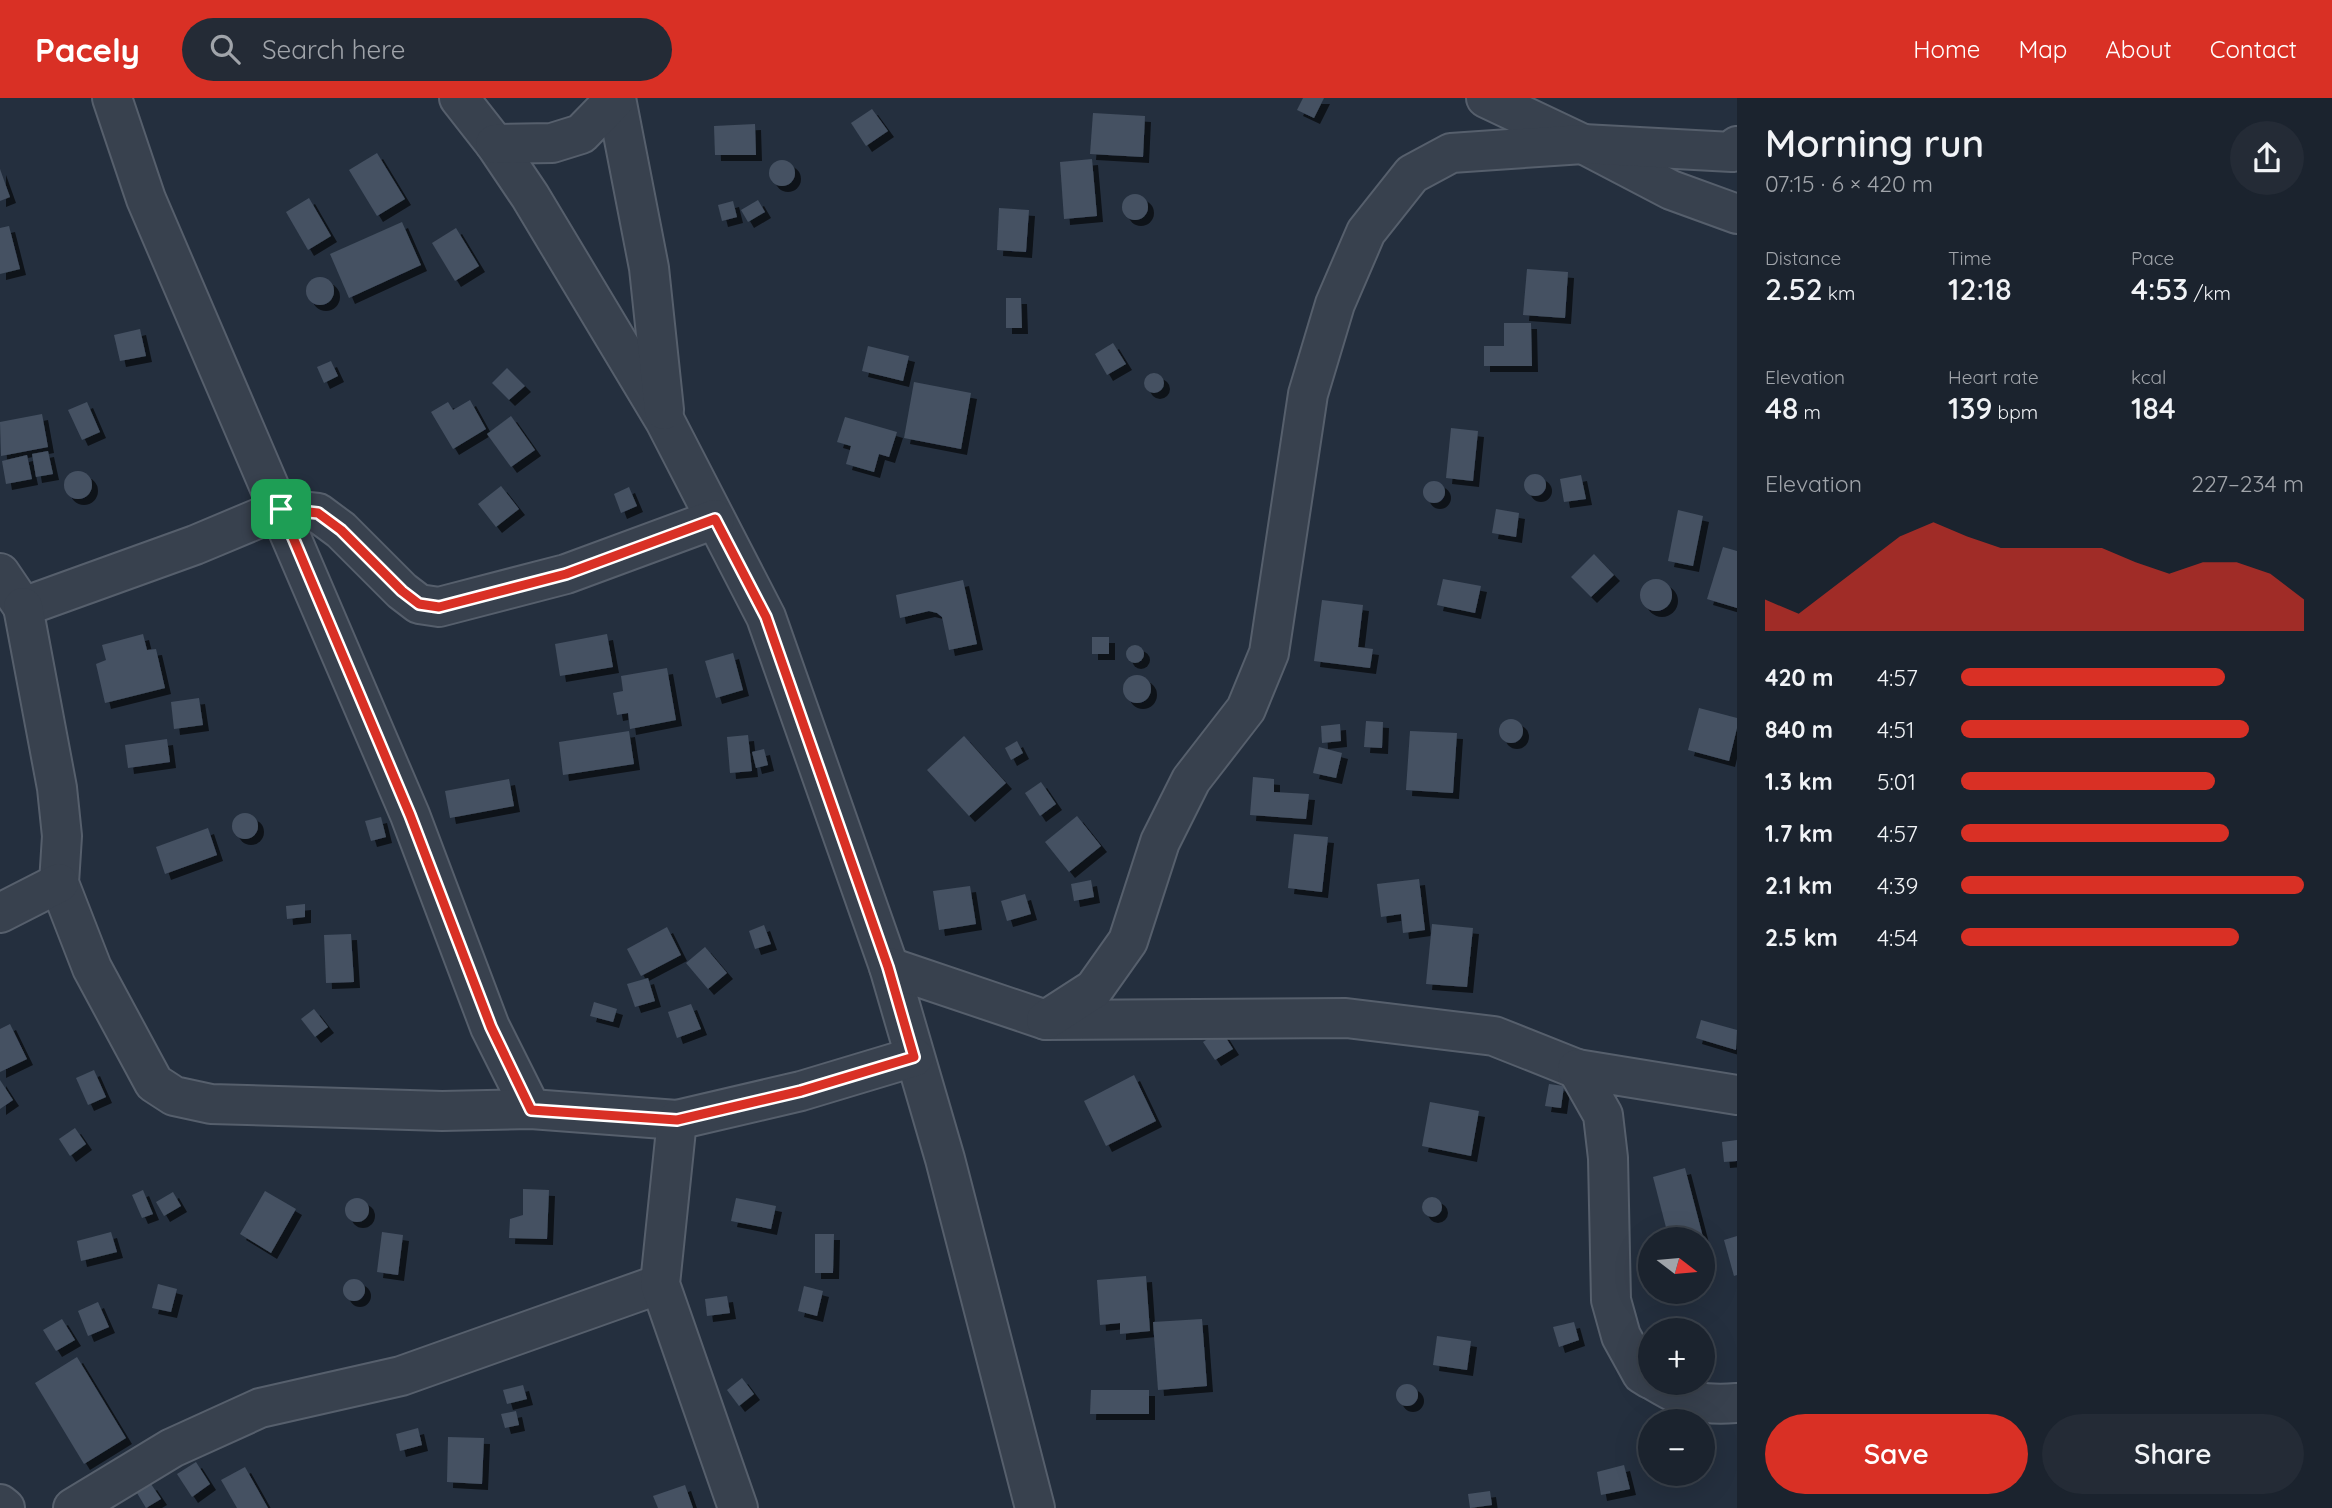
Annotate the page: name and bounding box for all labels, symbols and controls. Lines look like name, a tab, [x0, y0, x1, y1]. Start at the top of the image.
search box	[182, 18, 672, 81]
text: Pacely	[35, 29, 140, 70]
icon: search	[206, 30, 244, 68]
text: Search here	[262, 33, 405, 66]
text: Home	[1913, 34, 1980, 64]
text: Map	[2018, 34, 2067, 64]
text: About	[2105, 34, 2172, 64]
text: Contact	[2210, 34, 2297, 64]
text: Morning run	[1765, 119, 1984, 167]
button: share	[2230, 121, 2304, 195]
text: 07:15 · 6 × 420 m	[1765, 169, 1933, 198]
text: Distance	[1765, 246, 1841, 270]
text: Time	[1948, 246, 1992, 270]
text: Pace	[2131, 246, 2174, 270]
text: 2.52	[1765, 270, 1823, 308]
text: 12:18	[1948, 270, 2012, 308]
text: 4:53	[2131, 270, 2188, 308]
text: km	[1823, 281, 1855, 305]
text: /km	[2188, 281, 2231, 305]
text: Elevation	[1765, 365, 1845, 389]
text: Heart rate	[1948, 365, 2039, 389]
text: kcal	[2131, 365, 2166, 389]
text: 48	[1765, 389, 1798, 427]
text: 139	[1948, 389, 1992, 427]
text: 184	[2131, 389, 2176, 427]
text: m	[1798, 400, 1821, 424]
text: bpm	[1992, 400, 2038, 424]
text: Elevation	[1765, 469, 1862, 498]
text: 227–234 m	[2191, 469, 2304, 498]
pin	[251, 479, 311, 539]
icon: arrive	[262, 490, 300, 528]
text: 420 m	[1765, 663, 1833, 692]
text: 4:57	[1877, 663, 1918, 692]
text: 840 m	[1765, 715, 1833, 744]
text: 4:51	[1877, 715, 1914, 744]
text: 1.3 km	[1765, 767, 1833, 796]
text: 5:01	[1877, 767, 1916, 796]
text: 1.7 km	[1765, 819, 1833, 848]
text: 4:57	[1877, 819, 1918, 848]
text: 2.1 km	[1765, 871, 1832, 900]
text: 4:39	[1877, 871, 1918, 900]
text: 2.5 km	[1765, 923, 1838, 952]
text: 4:54	[1877, 923, 1918, 952]
north arrow	[1638, 1227, 1715, 1304]
map controls	[1638, 1227, 1715, 1486]
button: +	[1638, 1318, 1715, 1395]
button: −	[1638, 1409, 1715, 1486]
button: Save	[1765, 1414, 2028, 1494]
button: Share	[2042, 1414, 2304, 1494]

